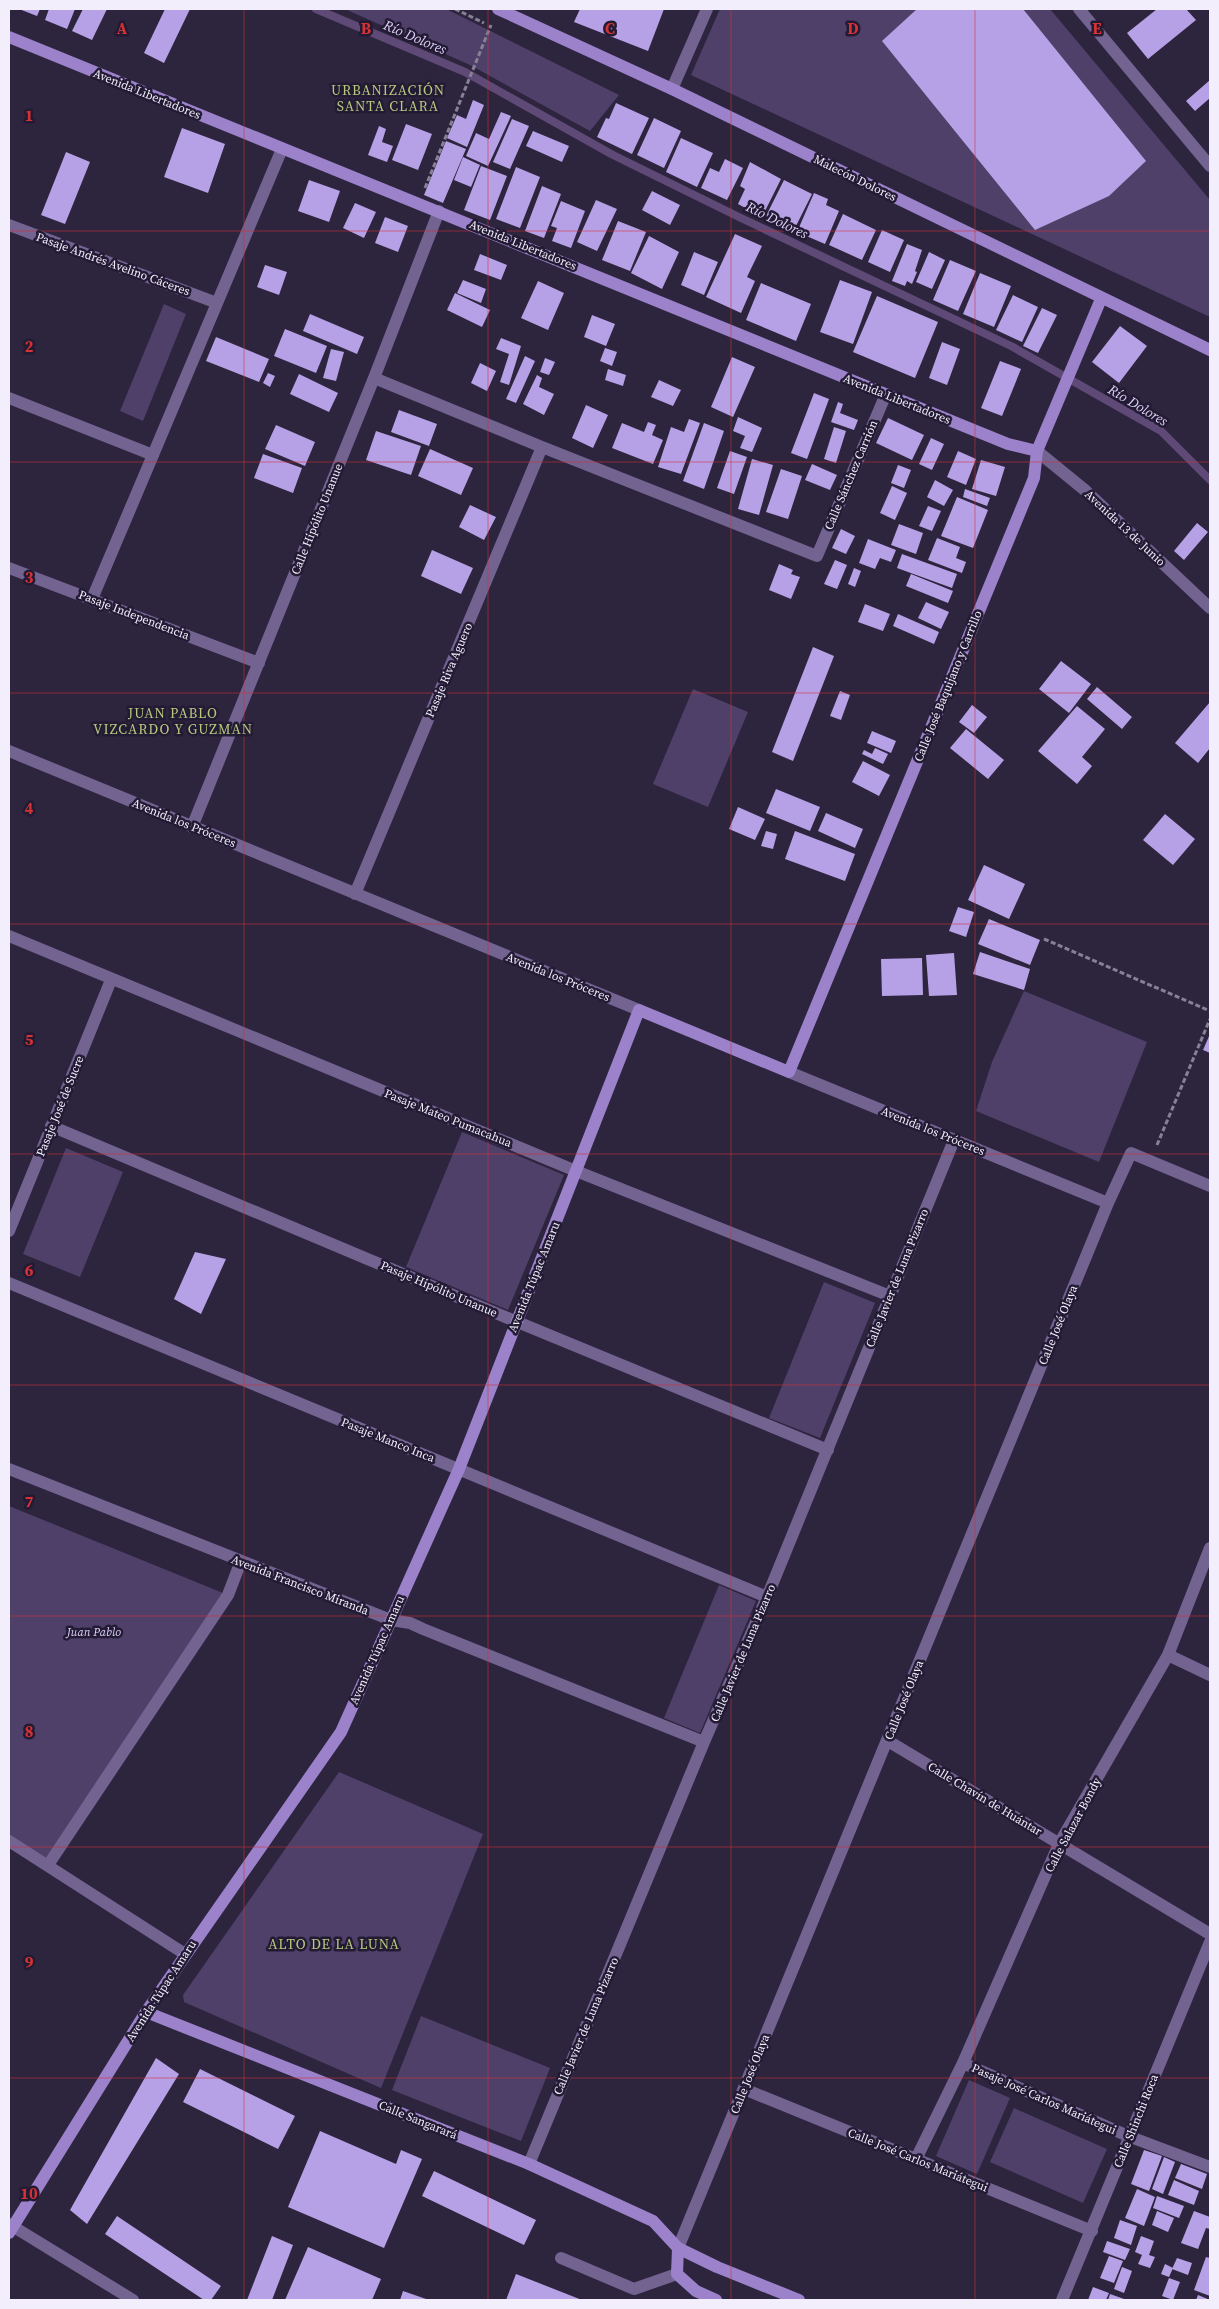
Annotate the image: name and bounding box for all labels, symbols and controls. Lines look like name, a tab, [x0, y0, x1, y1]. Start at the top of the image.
water label: Río Dolores	[380, 14, 450, 60]
text: A	[117, 17, 128, 39]
text: B	[361, 17, 372, 39]
text: C	[605, 17, 615, 39]
text: D	[847, 17, 859, 39]
text: E	[1092, 17, 1102, 39]
street label: Avenida Libertadores	[91, 65, 203, 123]
district label: URBANIZACIÓN SANTA CLARA	[331, 80, 445, 116]
text: 1	[25, 104, 33, 126]
street label: Malecón Dolores	[811, 151, 899, 205]
water label: Río Dolores	[742, 196, 812, 244]
street label: Avenida Libertadores	[467, 216, 579, 274]
street label: Pasaje Andrés Avelino Cáceres	[34, 229, 192, 299]
text: 2	[25, 335, 34, 357]
street label: Avenida Libertadores	[841, 370, 953, 428]
water label: Río Dolores	[1104, 379, 1172, 431]
street label: Calle Sánchez Carrión	[821, 418, 881, 532]
street label: Calle Hipólito Unanue	[287, 461, 347, 577]
street label: Avenida 13 de Junio	[1081, 486, 1169, 570]
text: 3	[25, 566, 34, 588]
street label: Pasaje Independencia	[76, 586, 192, 644]
street label: Calle José Baquijano y Carrillo	[910, 608, 986, 764]
street label: Pasaje Riva Aguero	[422, 620, 476, 720]
district label: JUAN PABLO VIZCARDO Y GUZMAN	[93, 703, 253, 739]
street label: Avenida los Próceres	[130, 795, 238, 851]
text: 4	[25, 797, 34, 819]
street label: Avenida los Próceres	[504, 949, 612, 1005]
text: 5	[25, 1028, 34, 1050]
street label: Pasaje José de Sucre	[32, 1053, 88, 1159]
street label: Pasaje Mateo Pumacahua	[382, 1085, 515, 1151]
street label: Avenida los Próceres	[879, 1103, 987, 1159]
street label: Calle Javier de Luna Pizarro	[862, 1206, 932, 1350]
street label: Avenida Túpac Amaru	[504, 1219, 564, 1335]
street label: Pasaje Hipólito Unanue	[378, 1257, 500, 1321]
text: 6	[25, 1259, 34, 1281]
street label: Calle José Olaya	[1035, 1282, 1082, 1367]
street label: Pasaje Manco Inca	[339, 1414, 438, 1466]
text: 7	[25, 1490, 34, 1512]
street label: Avenida Francisco Miranda	[229, 1551, 372, 1619]
street label: Calle Javier de Luna Pizarro	[707, 1581, 779, 1724]
street label: Avenida Túpac Amaru	[346, 1593, 408, 1707]
park label: Juan Pablo	[65, 1624, 121, 1640]
street label: Calle José Olaya	[881, 1657, 928, 1742]
text: 8	[25, 1720, 33, 1742]
street label: Calle Chavín de Huántar	[925, 1759, 1045, 1839]
street label: Calle Salazar Bondy	[1041, 1774, 1105, 1875]
district label: ALTO DE LA LUNA	[268, 1934, 400, 1954]
street label: Avenida Túpac Amaru	[122, 1937, 200, 2045]
text: 9	[25, 1951, 34, 1973]
street label: Calle Javier de Luna Pizarro	[550, 1954, 622, 2097]
street label: Calle José Olaya	[727, 2031, 774, 2116]
street label: Pasaje José Carlos Mariátegui	[969, 2060, 1119, 2138]
street label: Calle Shinchi Roca	[1110, 2071, 1162, 2170]
street label: Calle Sangarará	[376, 2097, 460, 2143]
street label: Calle José Carlos Mariátegui	[846, 2125, 991, 2196]
text: 10	[20, 2182, 38, 2204]

